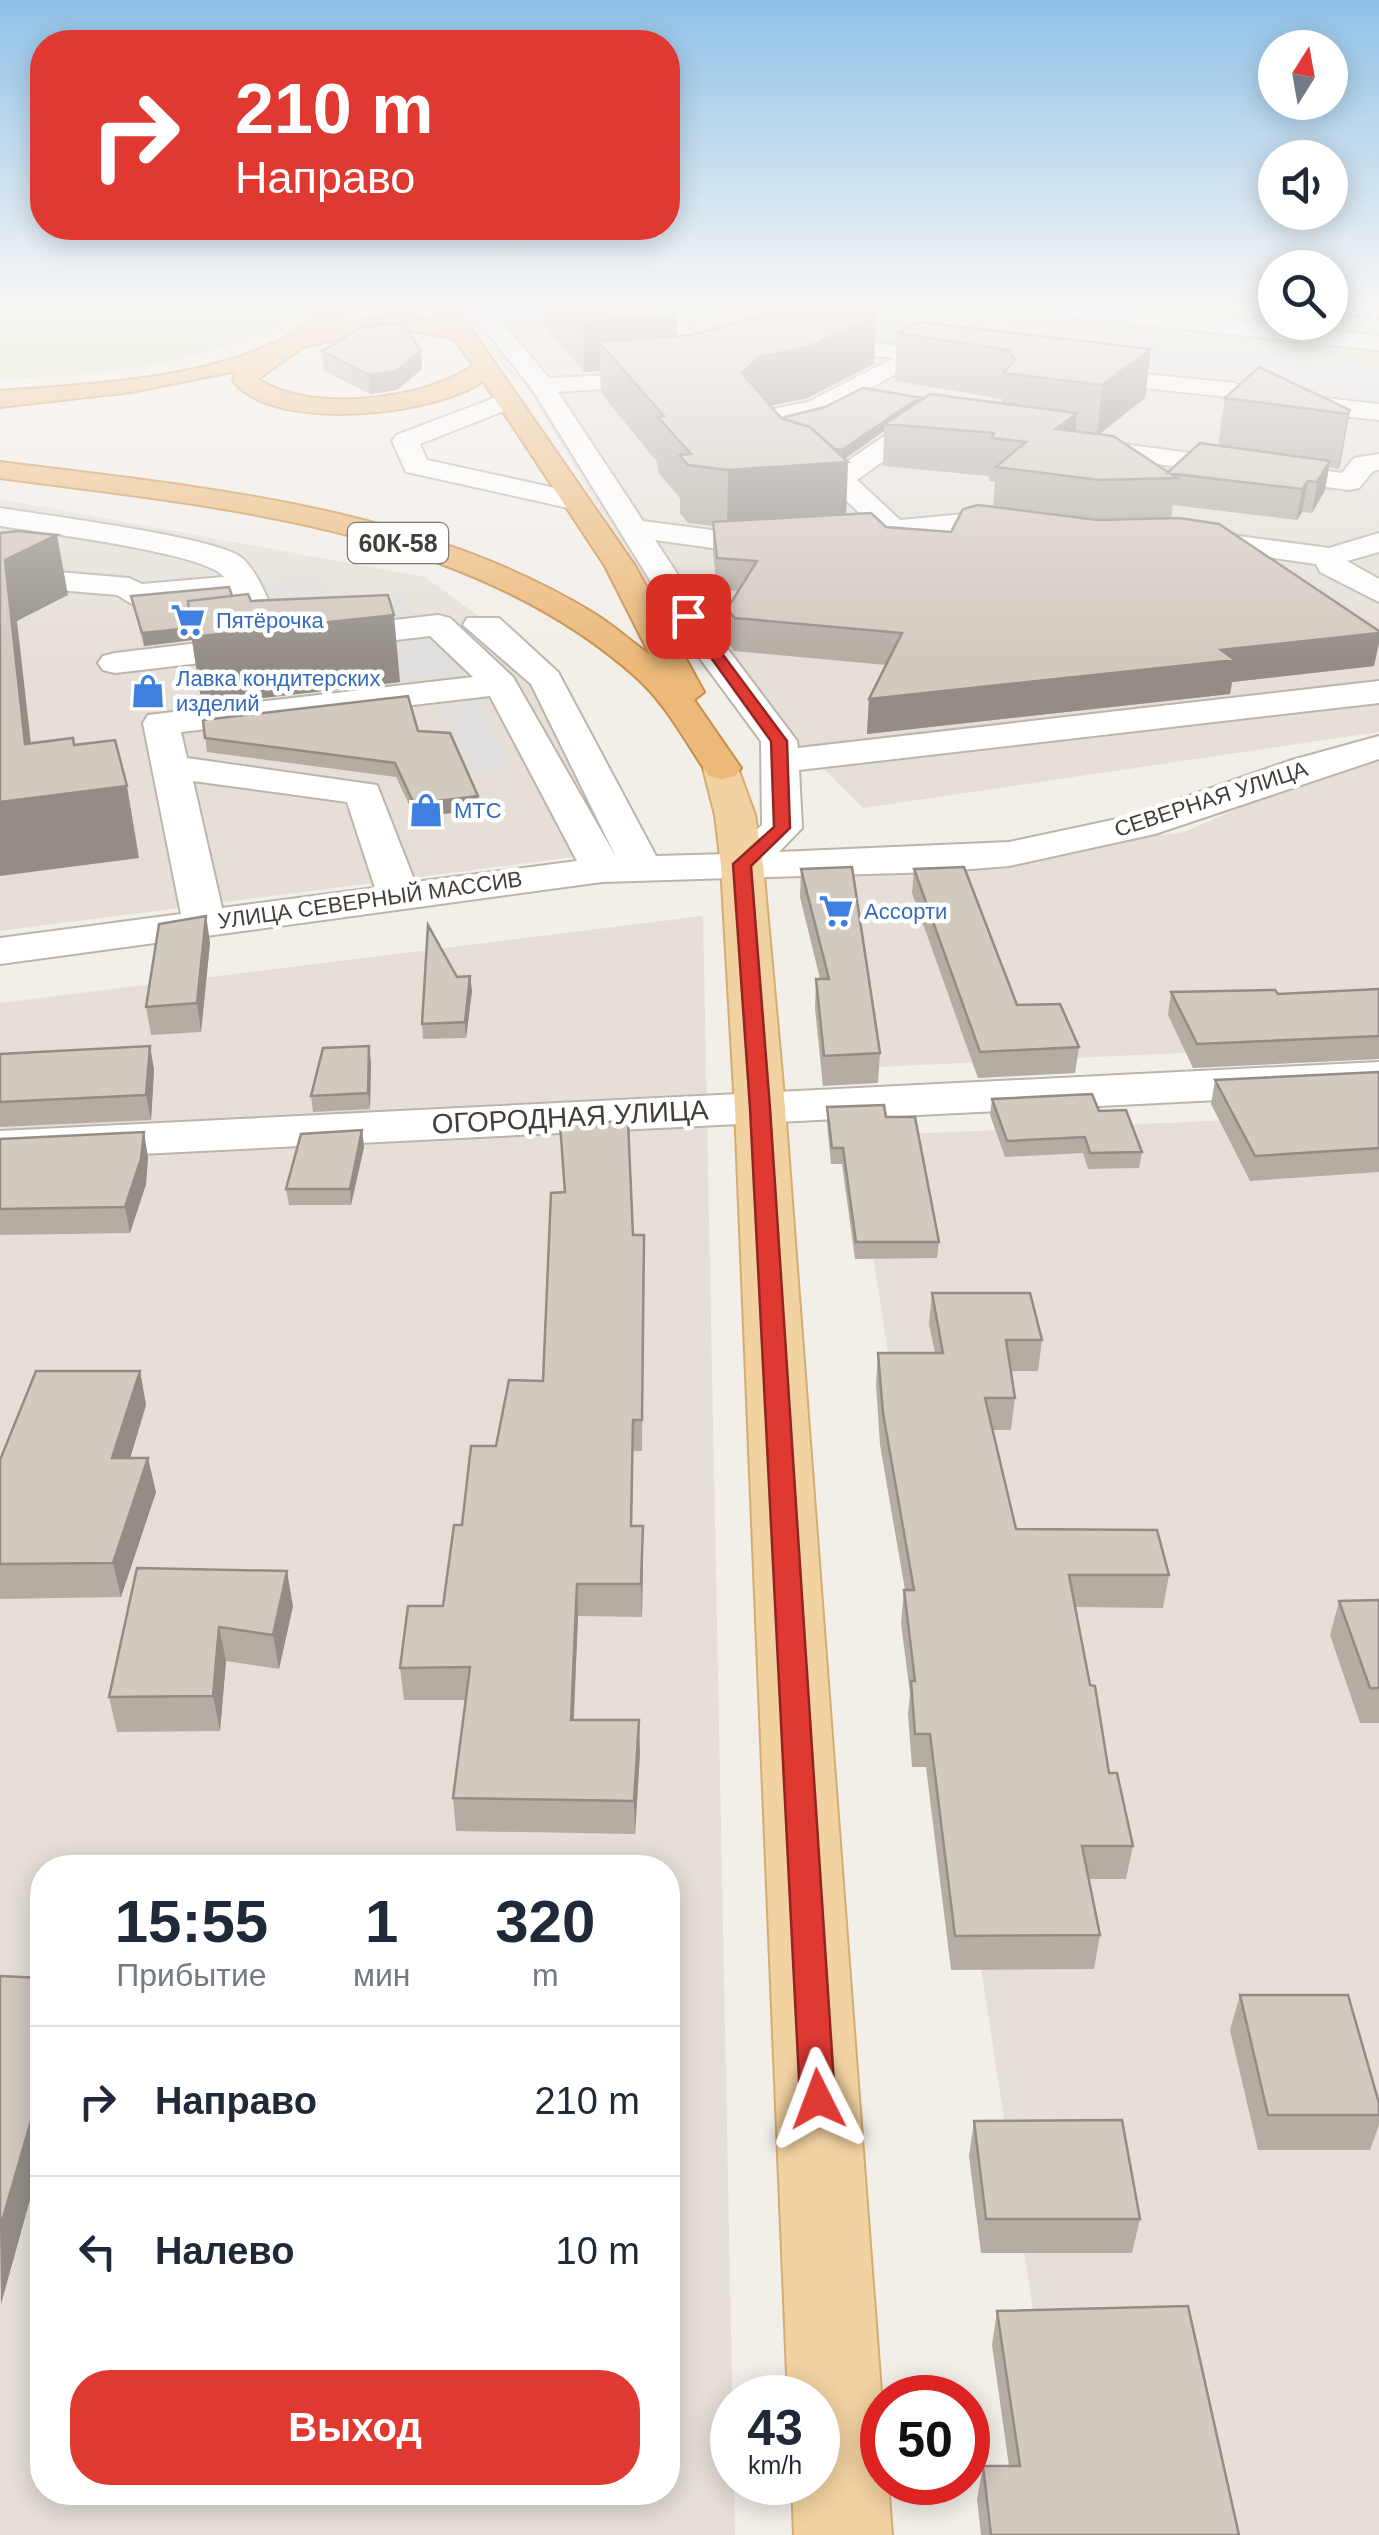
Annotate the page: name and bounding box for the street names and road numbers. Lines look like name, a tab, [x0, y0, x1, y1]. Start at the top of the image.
road number: 60К-58	[348, 523, 448, 563]
street label: СЕВЕРНАЯ УЛИЦА	[1111, 756, 1311, 842]
street label: УЛИЦА СЕВЕРНЫЙ МАССИВ	[216, 866, 524, 934]
street label: ОГОРОДНАЯ УЛИЦА	[431, 1094, 709, 1140]

